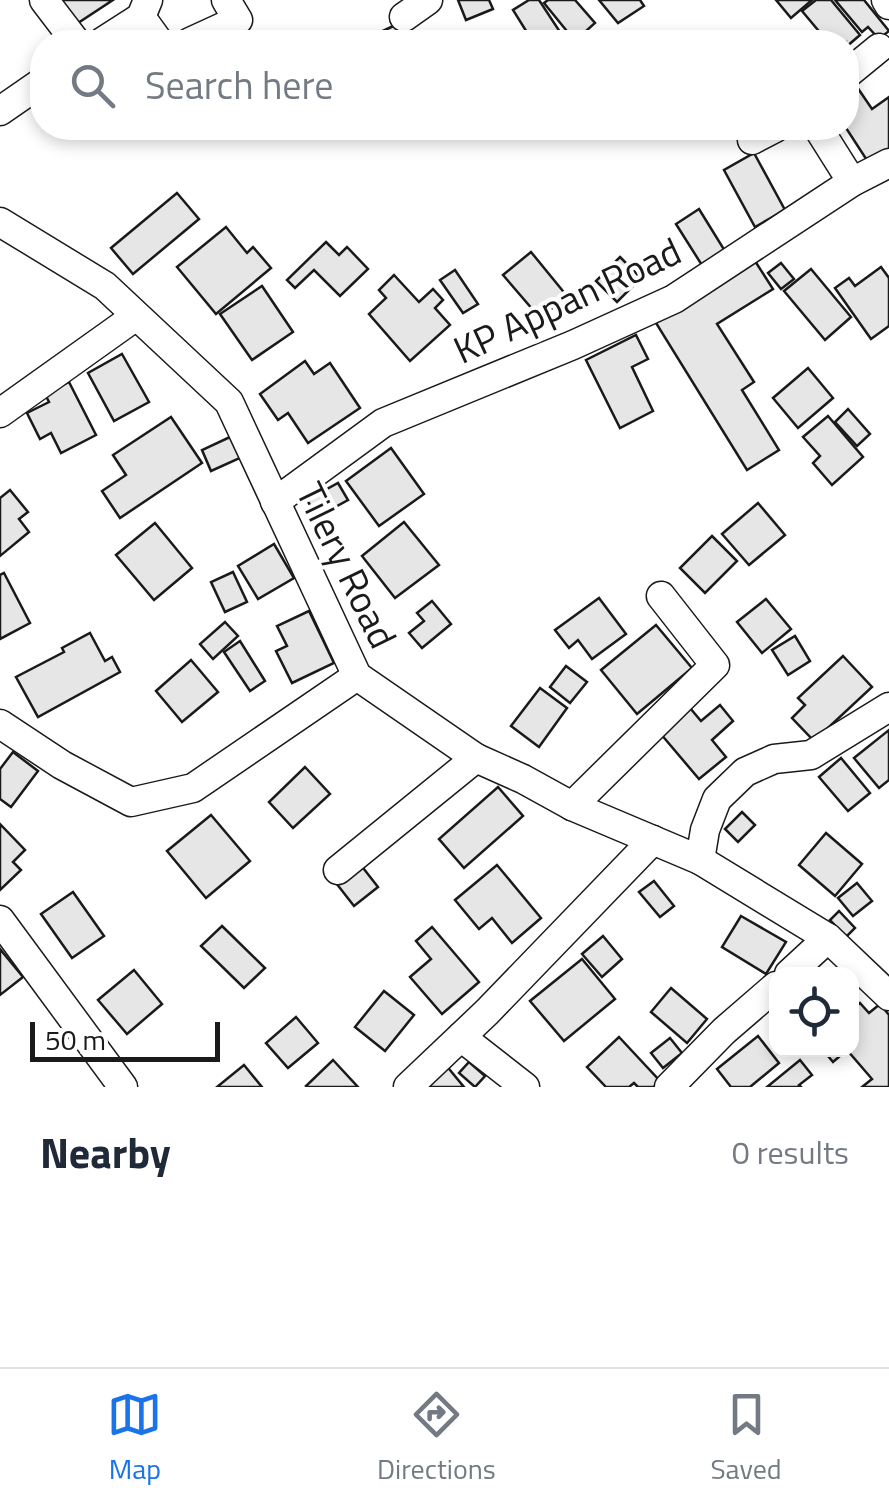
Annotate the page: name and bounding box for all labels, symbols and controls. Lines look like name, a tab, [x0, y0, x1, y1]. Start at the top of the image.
search box	[30, 30, 859, 140]
text: Search here	[145, 56, 333, 114]
icon: search	[65, 58, 120, 113]
street label: KP Appan Road	[444, 222, 690, 378]
street label: Tilery Road	[282, 472, 412, 658]
map controls	[769, 967, 859, 1057]
button: locate	[769, 967, 859, 1057]
scale bar	[30, 1017, 220, 1062]
text: 50 m	[45, 1018, 106, 1061]
text: Nearby	[40, 1120, 171, 1184]
text: 0 results	[732, 1128, 849, 1176]
tab: Map	[107, 1387, 162, 1490]
tab: Directions	[377, 1387, 496, 1490]
tab: Saved	[710, 1387, 782, 1490]

